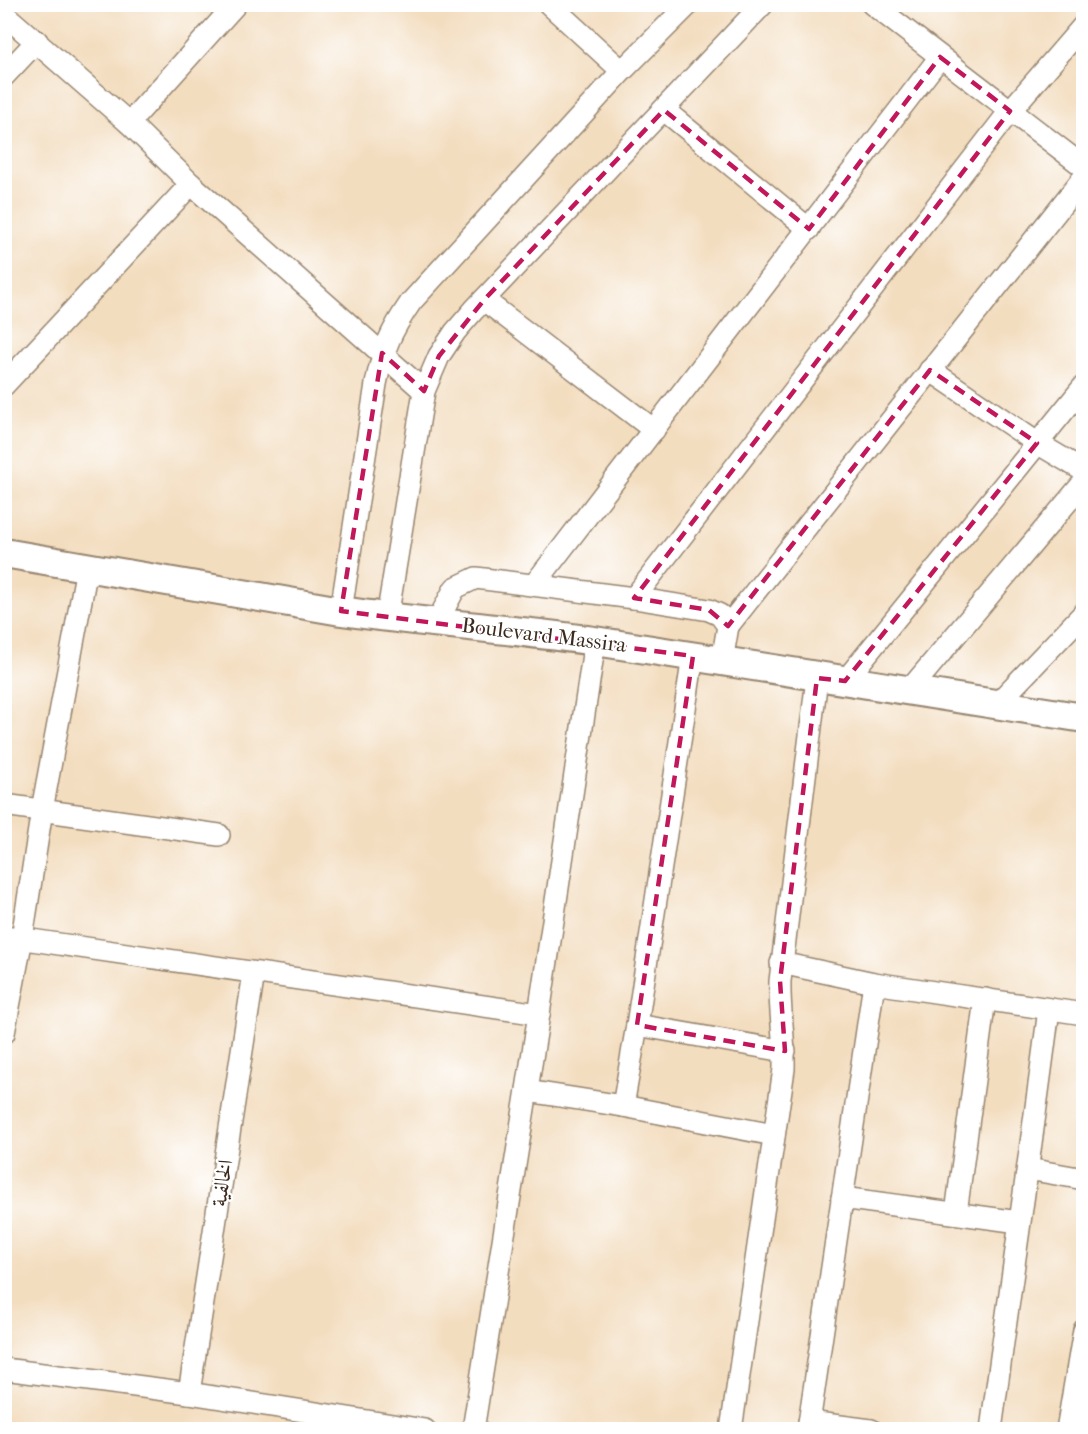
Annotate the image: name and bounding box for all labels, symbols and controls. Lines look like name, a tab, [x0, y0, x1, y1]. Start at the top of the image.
street label: Boulevard Massira	[460, 613, 628, 657]
street label: الخالفية	[206, 1158, 238, 1208]

